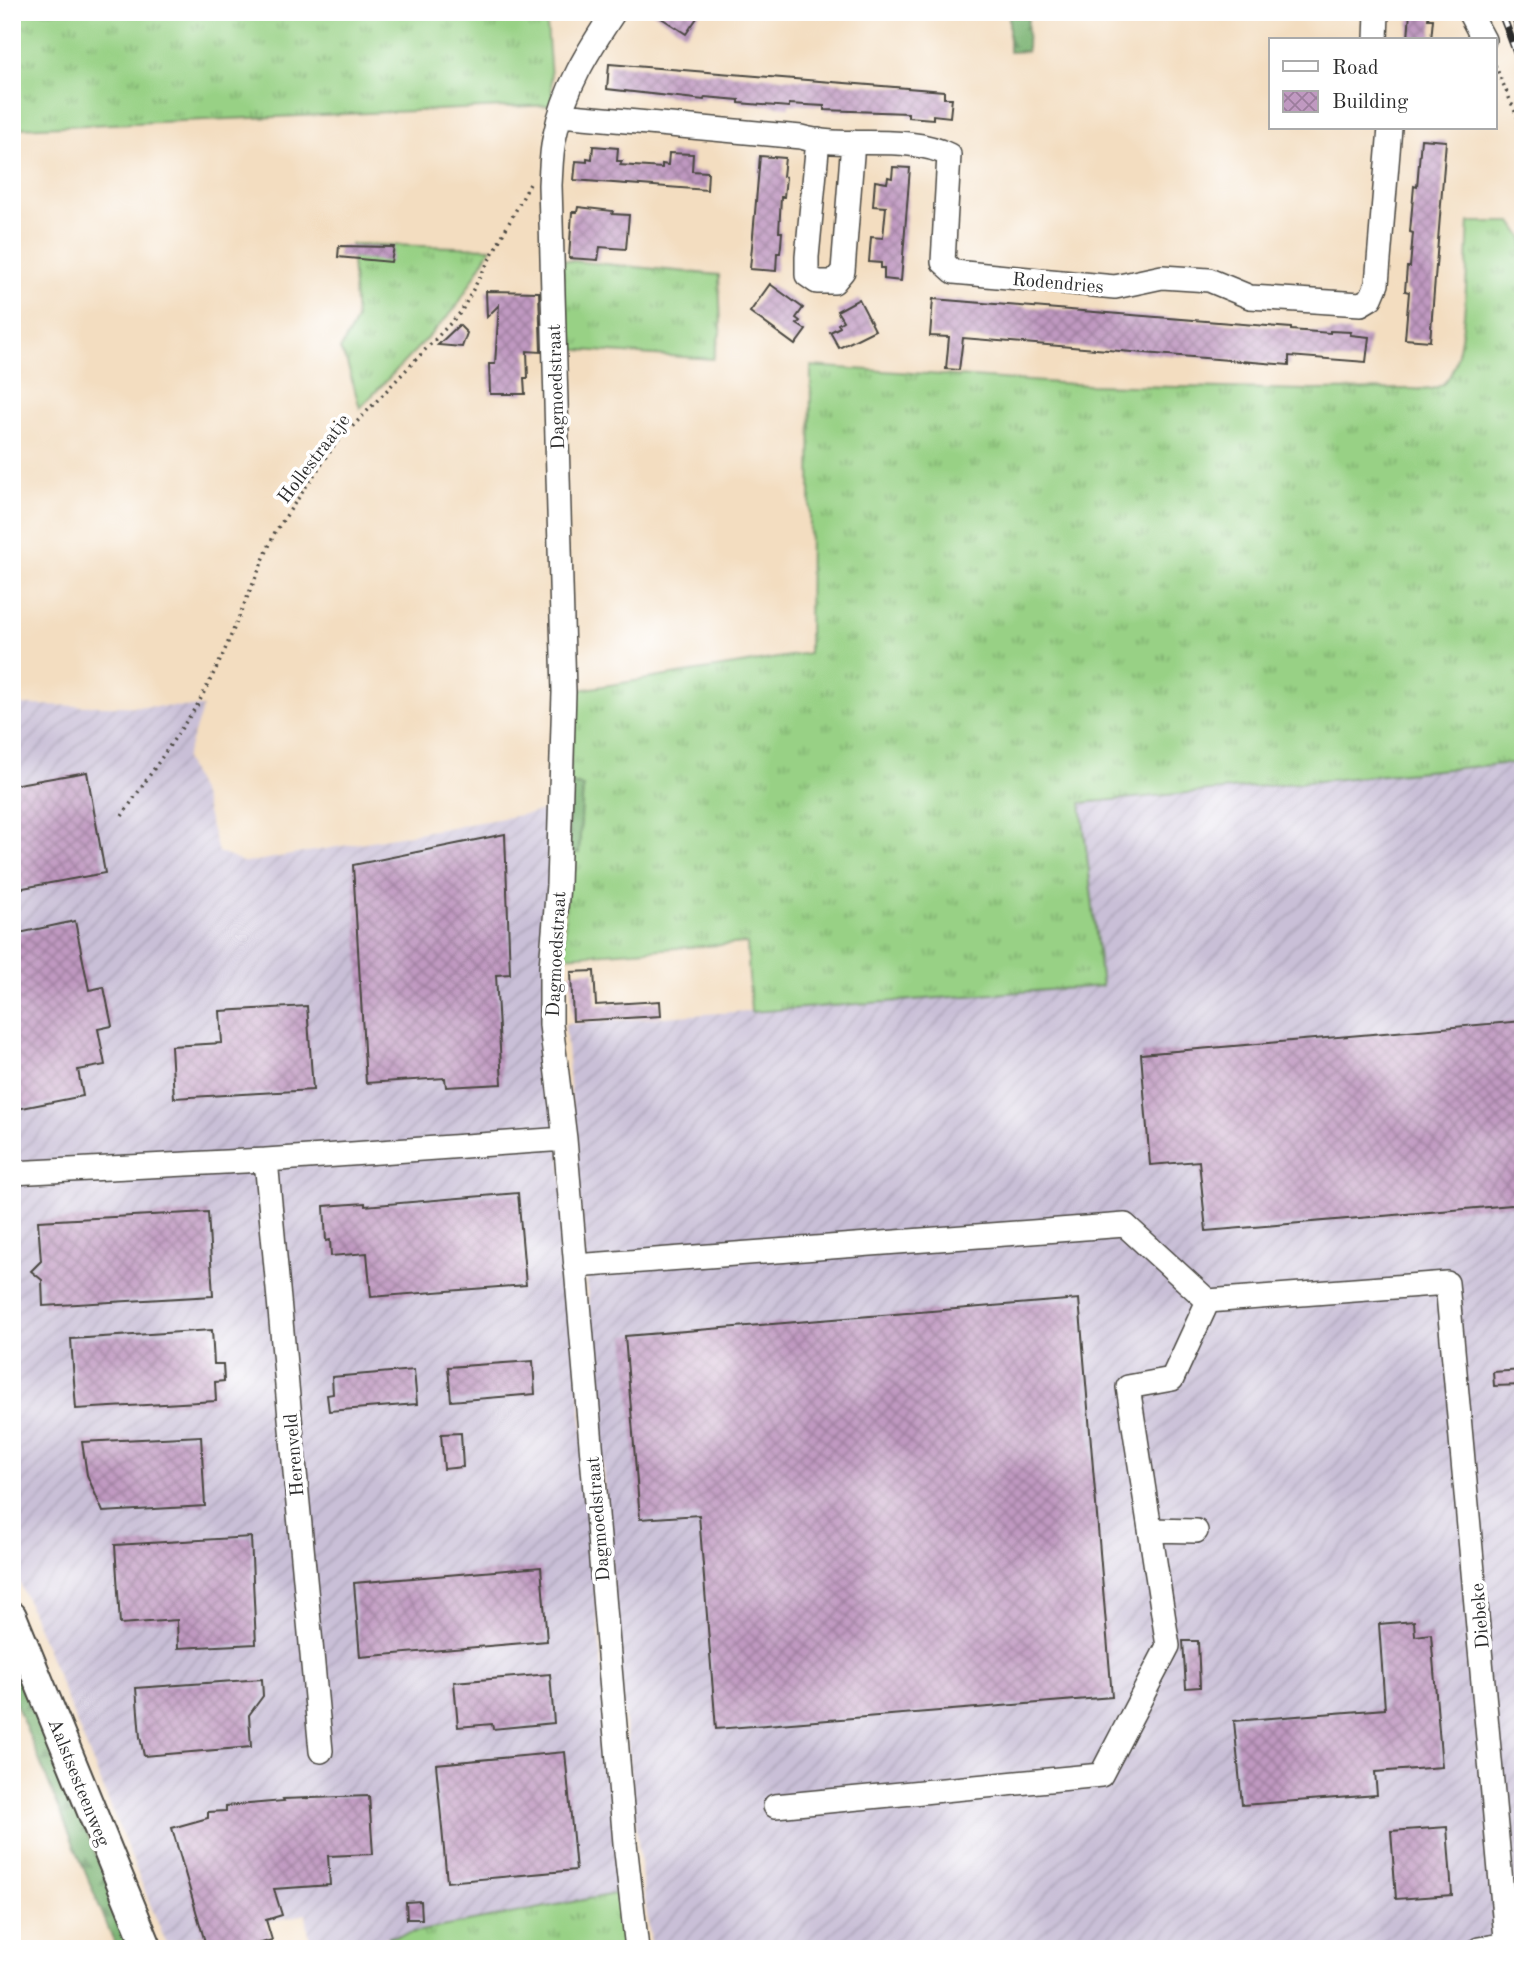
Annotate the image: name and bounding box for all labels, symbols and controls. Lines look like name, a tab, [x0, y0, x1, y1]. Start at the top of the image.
legend	[1269, 38, 1496, 130]
text: Road	[1332, 58, 1379, 79]
text: Building	[1332, 92, 1409, 113]
street label: Rodendries	[1011, 271, 1104, 298]
street label: Dagmoedstraat	[546, 324, 569, 450]
street label: Hollestraatje	[275, 411, 355, 508]
street label: Dagmoedstraat	[545, 891, 570, 1017]
street label: Herenveld	[282, 1412, 309, 1497]
street label: Dagmoedstraat	[585, 1455, 614, 1582]
street label: Diebeke	[1469, 1582, 1494, 1649]
street label: Aalstsesteenweg	[43, 1716, 112, 1850]

